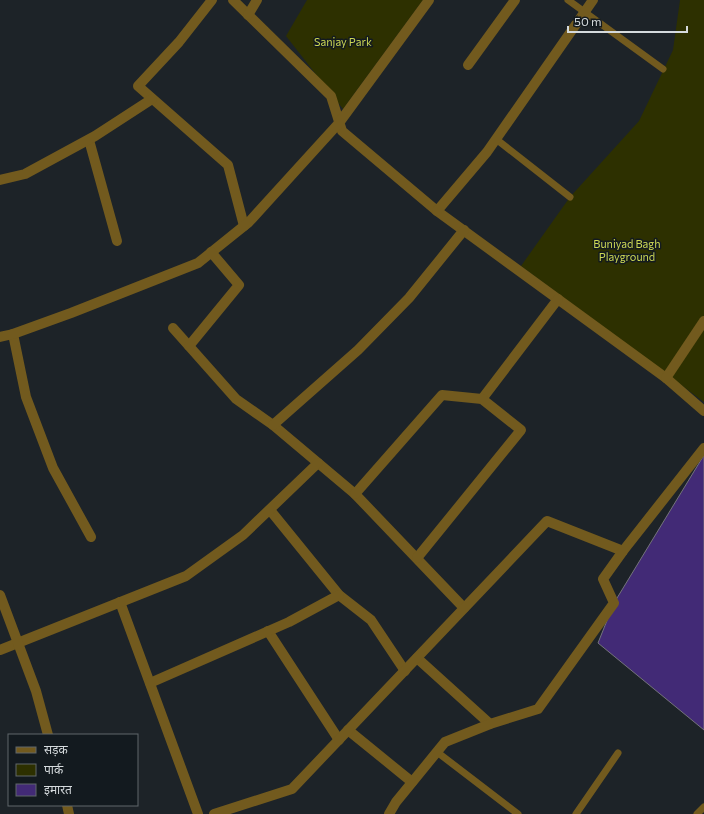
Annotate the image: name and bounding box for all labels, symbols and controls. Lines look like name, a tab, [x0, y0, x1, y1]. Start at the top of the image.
scale bar	[568, 8, 687, 34]
text: 50 m	[574, 14, 602, 28]
park label: Sanjay Park	[314, 35, 372, 48]
park label: Buniyad Bagh Playground	[593, 237, 661, 263]
legend	[8, 734, 138, 806]
text: सड़क	[44, 742, 69, 757]
text: पार्क	[44, 762, 64, 776]
text: इमारत	[44, 782, 73, 797]

